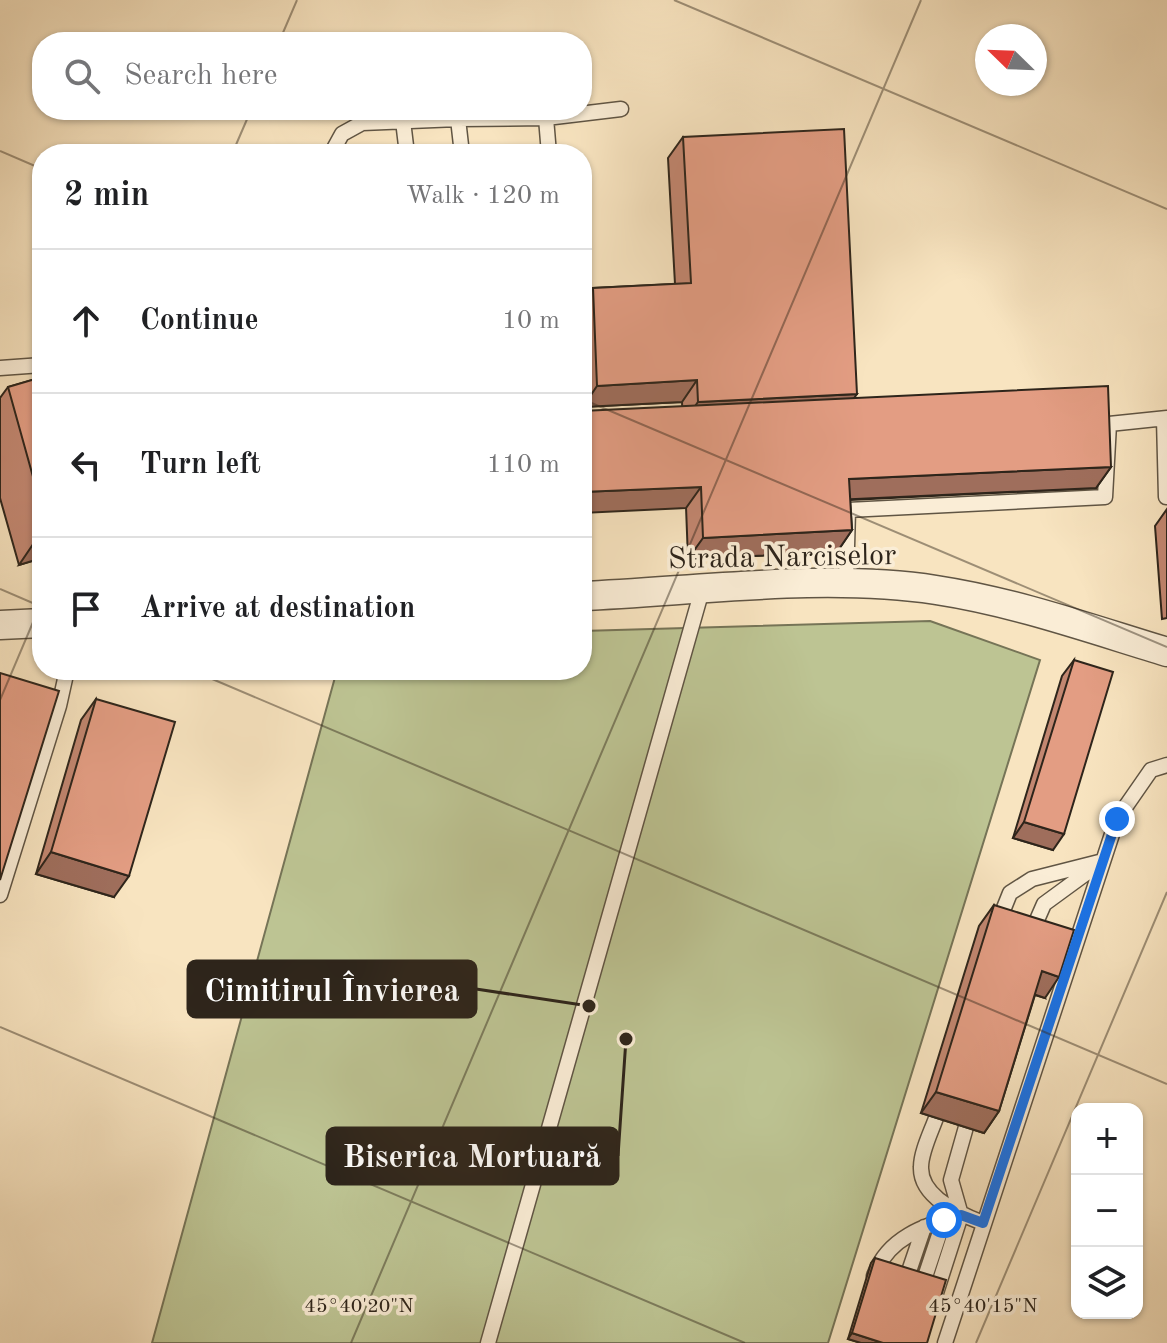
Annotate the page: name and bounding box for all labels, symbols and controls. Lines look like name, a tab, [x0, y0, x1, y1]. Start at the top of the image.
north arrow	[975, 24, 1047, 96]
search box	[32, 32, 592, 120]
icon: search	[60, 54, 104, 98]
text: Search here	[124, 61, 278, 91]
text: 2 min	[64, 179, 149, 213]
text: Walk · 120 m	[406, 183, 560, 209]
icon: ahead	[64, 299, 108, 343]
text: Continue	[140, 306, 259, 336]
text: 10 m	[502, 308, 560, 334]
icon: left	[64, 443, 108, 487]
text: Turn left	[140, 450, 261, 480]
text: 110 m	[487, 452, 560, 478]
street label: Strada Narciselor	[667, 541, 897, 575]
icon: arrive	[64, 587, 108, 631]
text: Arrive at destination	[140, 594, 415, 624]
route end	[1099, 801, 1135, 837]
callout: Cimitirul Învierea	[188, 961, 476, 1017]
text: Cimitirul Învierea	[204, 970, 460, 1009]
map controls	[1071, 1103, 1143, 1319]
button: +	[1071, 1103, 1143, 1175]
callout: Biserica Mortuară	[327, 1128, 618, 1184]
text: Biserica Mortuară	[343, 1143, 601, 1175]
button: −	[1071, 1175, 1143, 1247]
route start	[926, 1202, 962, 1238]
button: layers	[1071, 1247, 1143, 1319]
text: 45°40'20"N	[304, 1297, 414, 1317]
text: 45°40'15"N	[928, 1297, 1038, 1317]

